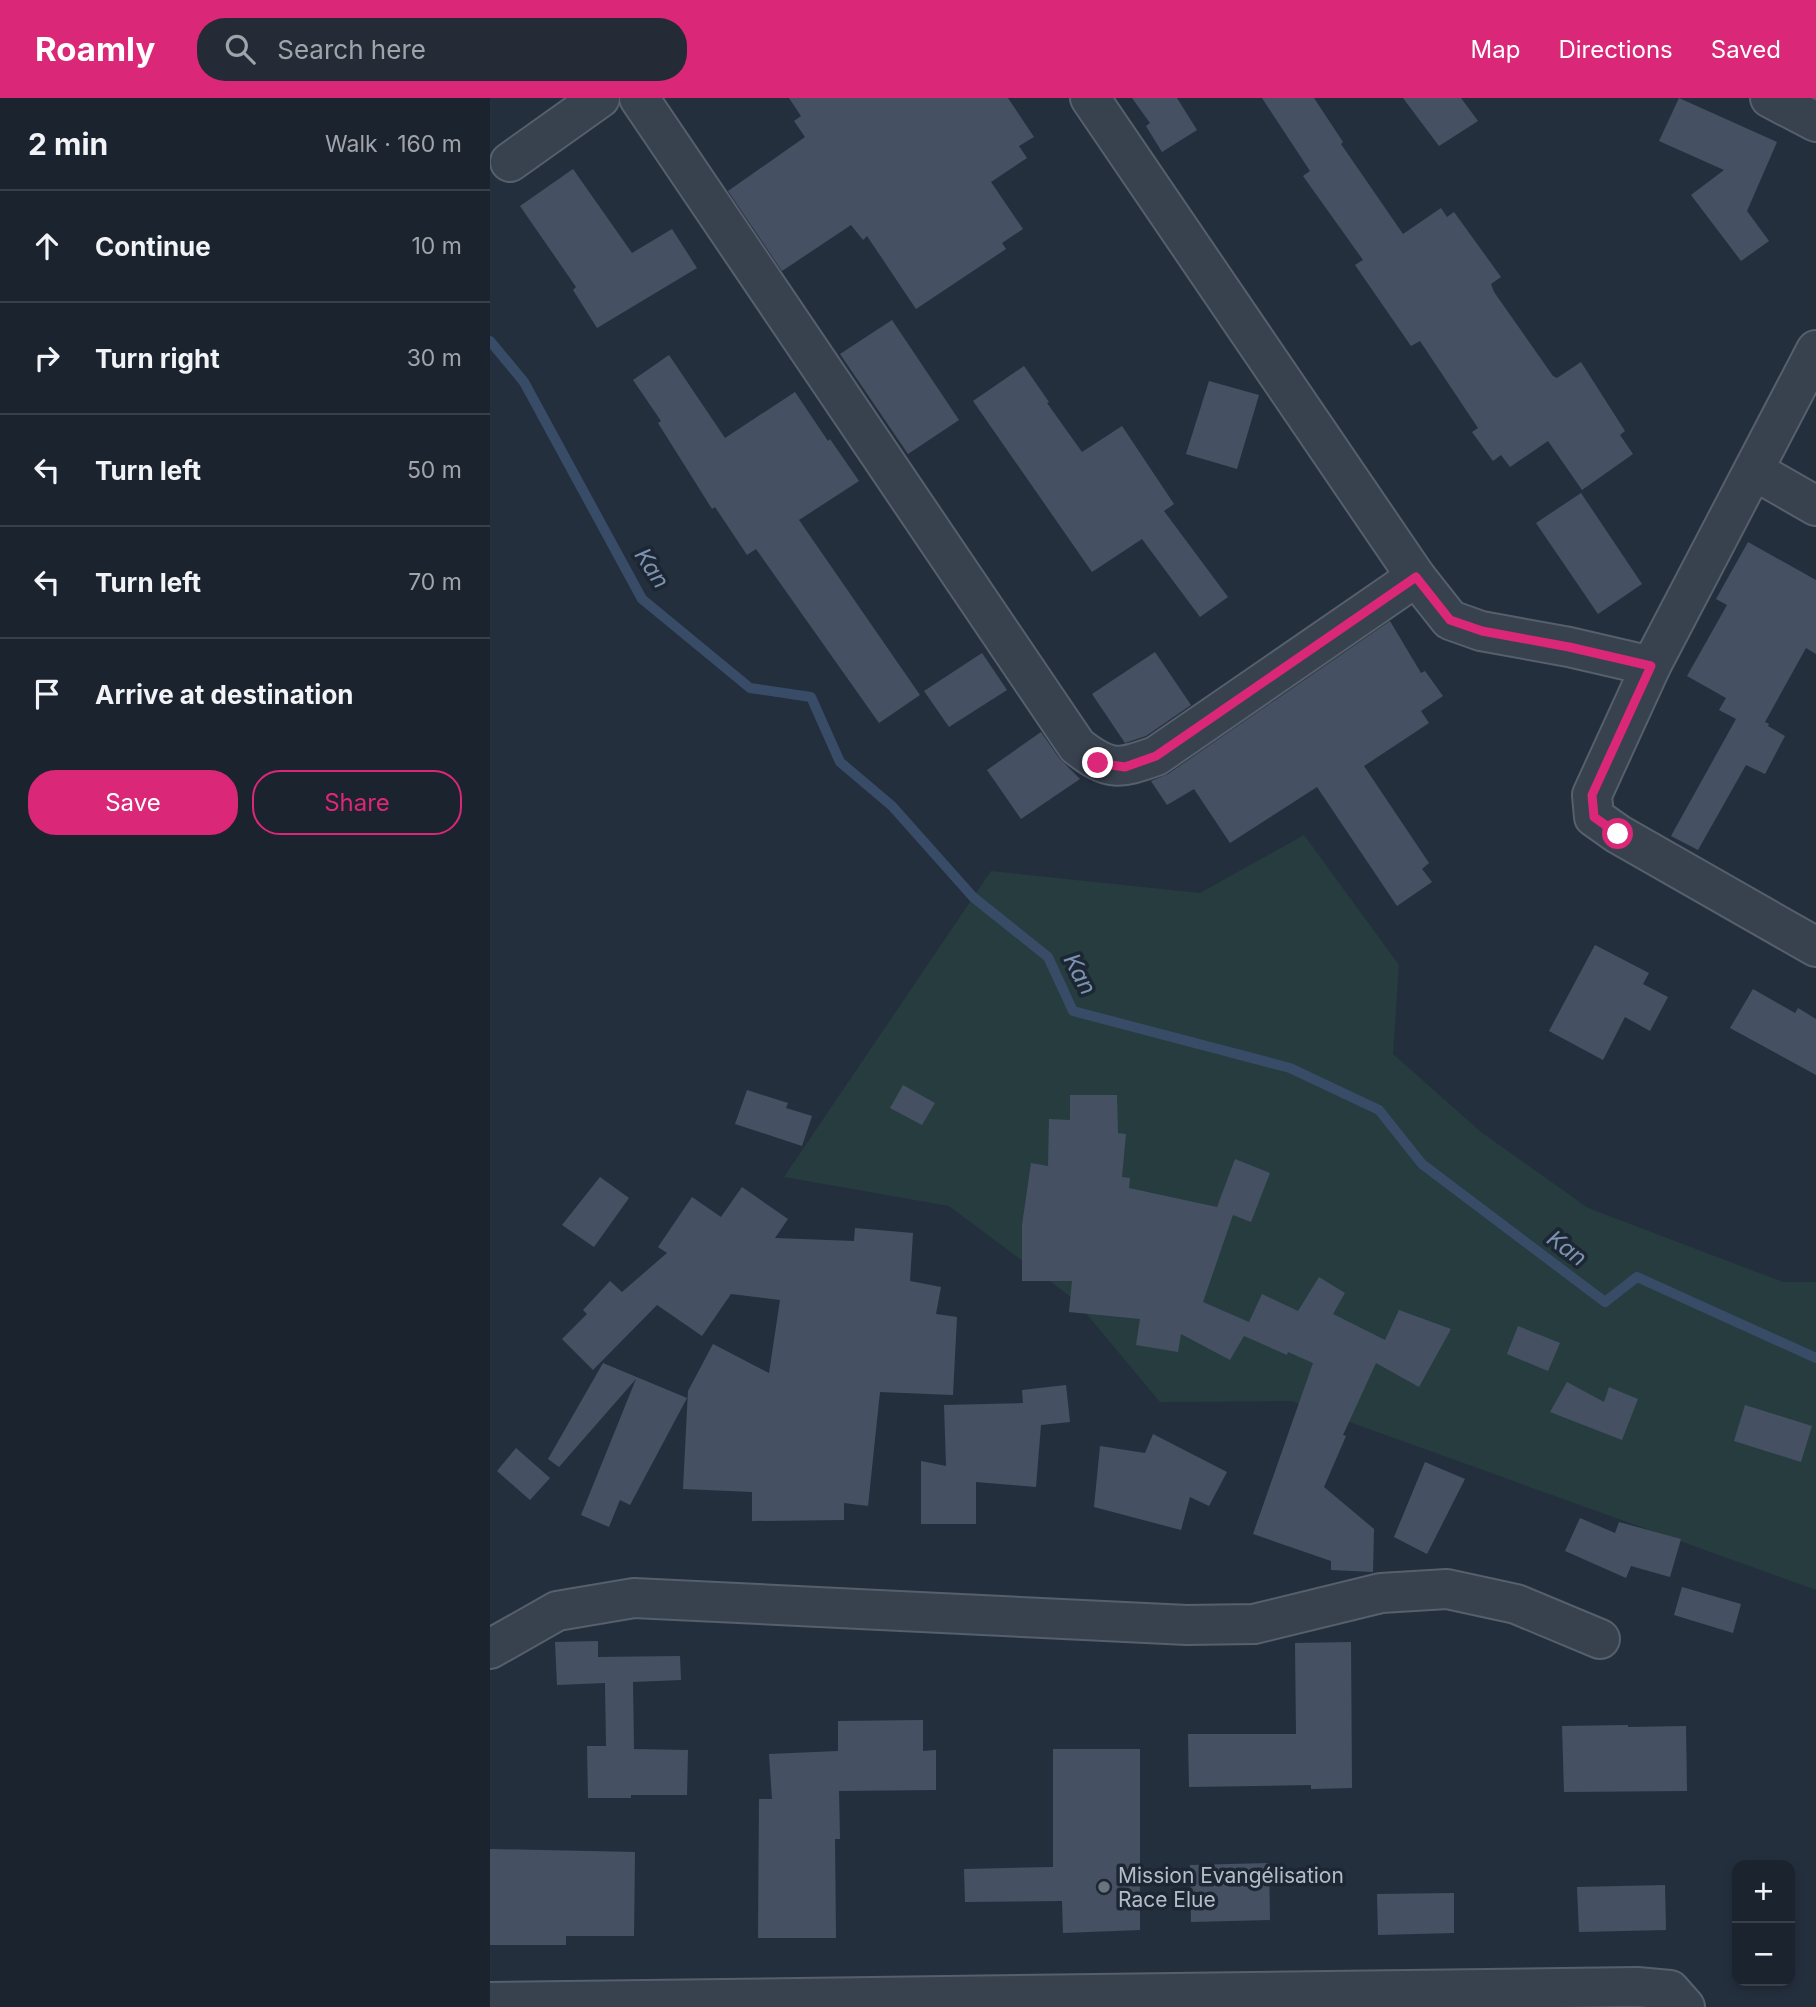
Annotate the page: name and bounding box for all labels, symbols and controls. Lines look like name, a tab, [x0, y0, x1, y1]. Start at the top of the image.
search box	[197, 18, 687, 81]
text: Roamly	[35, 29, 155, 69]
icon: search	[221, 30, 259, 68]
text: Search here	[277, 34, 426, 65]
text: Map	[1471, 35, 1520, 64]
text: Directions	[1558, 35, 1673, 64]
text: Saved	[1711, 35, 1781, 64]
text: 2 min	[28, 126, 108, 162]
text: Walk · 160 m	[325, 130, 462, 158]
icon: ahead	[28, 227, 66, 265]
text: Continue	[95, 231, 211, 262]
text: 10 m	[412, 232, 462, 260]
icon: right	[28, 339, 66, 377]
text: Turn right	[95, 343, 220, 374]
text: 30 m	[407, 344, 462, 372]
icon: left	[28, 451, 66, 489]
text: Turn left	[95, 455, 201, 486]
text: 50 m	[407, 456, 462, 484]
water label: Kan	[629, 543, 675, 593]
icon: left	[28, 563, 66, 601]
text: Turn left	[95, 567, 201, 598]
text: 70 m	[408, 568, 462, 596]
icon: arrive	[28, 675, 66, 713]
text: Arrive at destination	[95, 679, 354, 710]
route end	[1082, 747, 1113, 778]
button: Save	[28, 770, 238, 835]
button: Share	[252, 770, 462, 835]
route start	[1602, 818, 1633, 849]
water label: Kan	[1058, 949, 1102, 999]
water label: Kan	[1542, 1224, 1592, 1272]
map controls	[1732, 1860, 1795, 1986]
button: +	[1732, 1860, 1795, 1923]
place label: Mission Evangélisation Race Elue	[1118, 1863, 1344, 1912]
marker: Mission Evangélisation Race Elue	[1096, 1879, 1112, 1895]
button: −	[1732, 1923, 1795, 1986]

